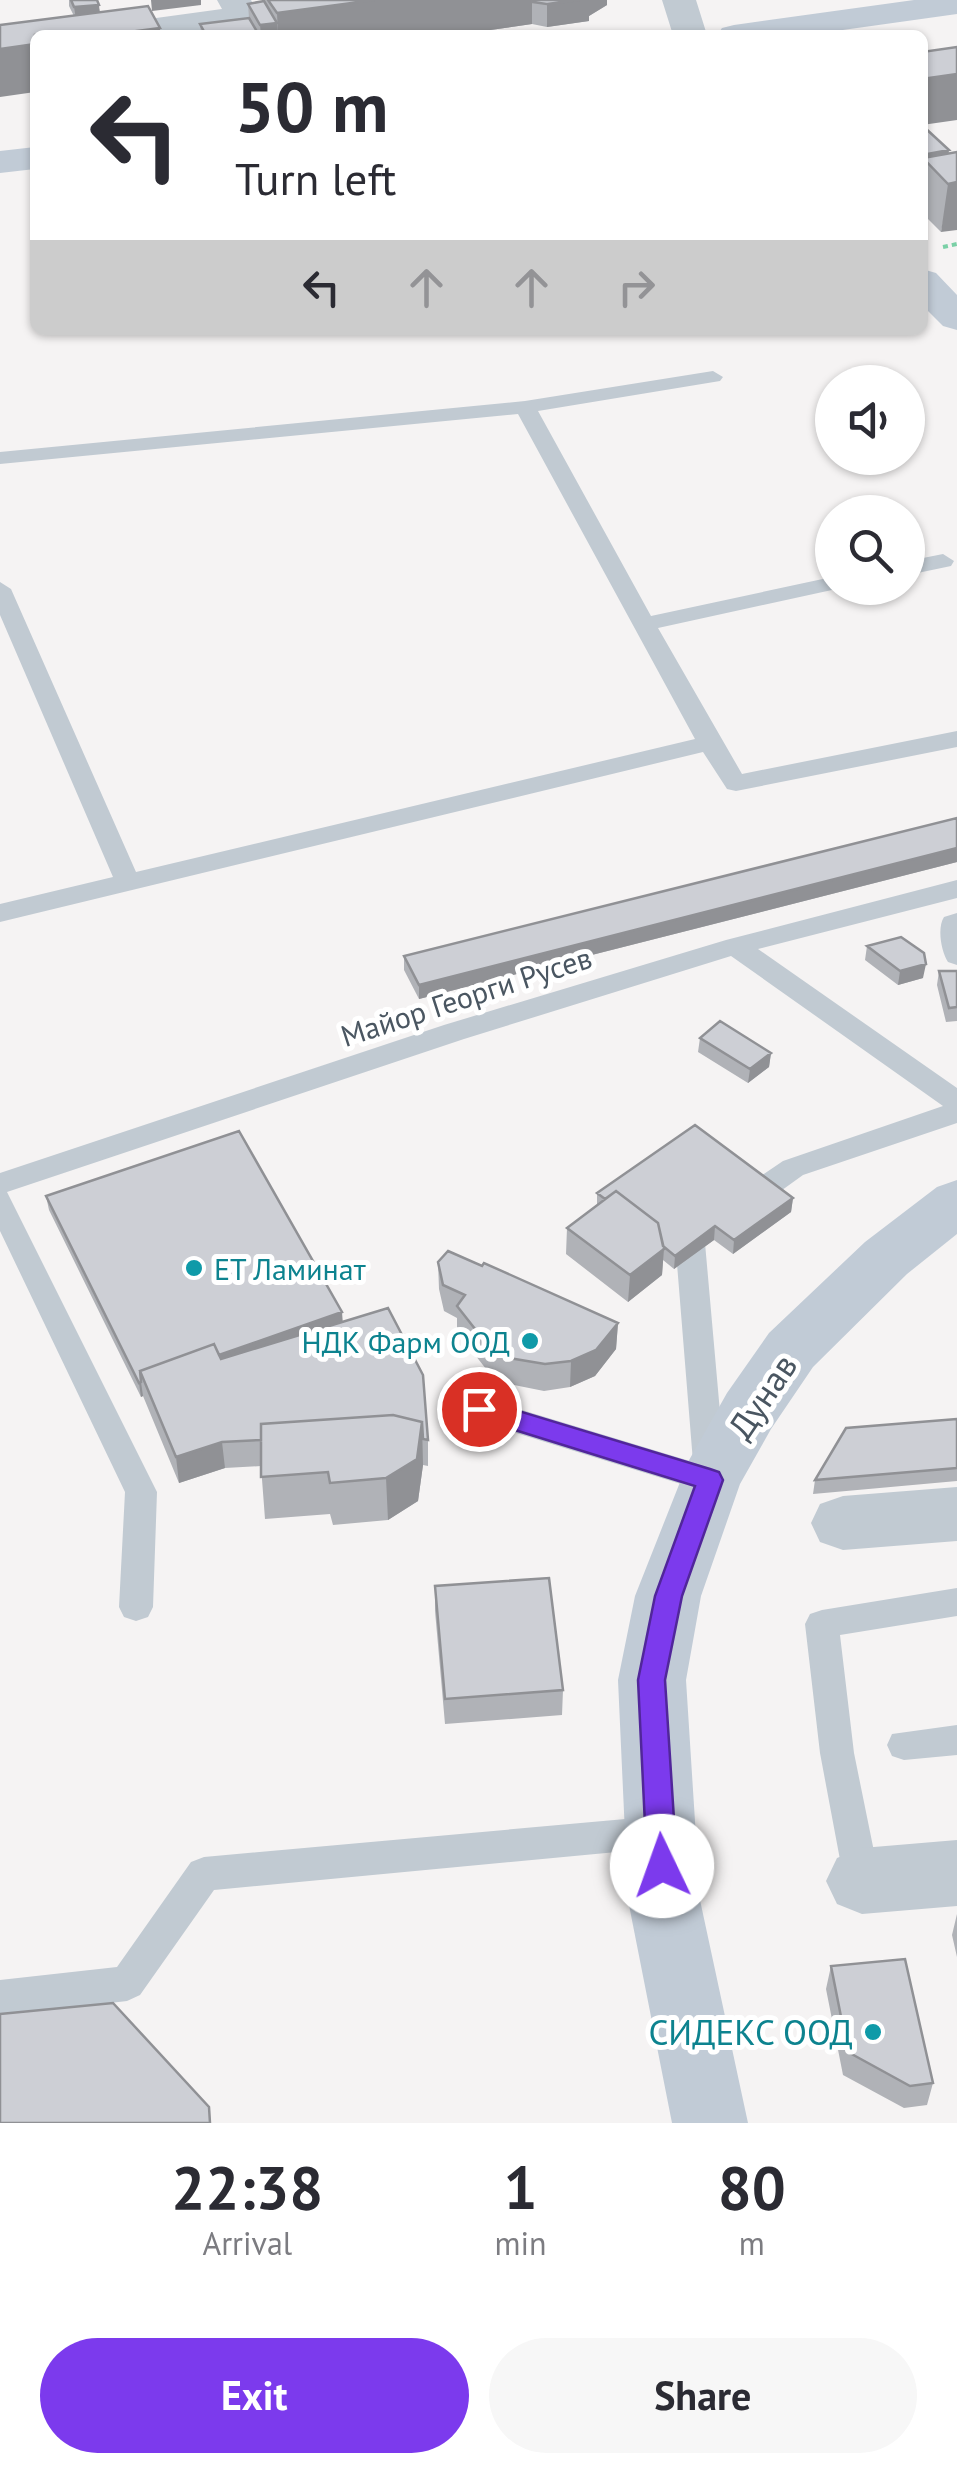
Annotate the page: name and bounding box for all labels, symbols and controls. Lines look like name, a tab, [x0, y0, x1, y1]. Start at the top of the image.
text: 50 m	[235, 61, 388, 151]
icon: left	[70, 70, 200, 200]
text: Turn left	[235, 149, 396, 207]
icon: left	[294, 260, 349, 315]
icon: ahead	[399, 260, 454, 315]
icon: ahead	[504, 260, 559, 315]
icon: right	[609, 260, 664, 315]
map controls	[815, 365, 925, 605]
button: sound	[815, 365, 925, 475]
button: search	[815, 495, 925, 605]
street label: Майор Георги Русев	[336, 937, 596, 1055]
place label: ЕТ Ламинат	[214, 1249, 366, 1288]
marker: ЕТ Ламинат	[183, 1257, 205, 1279]
place label: НДК Фарм ООД	[302, 1322, 510, 1361]
marker: НДК Фарм ООД	[519, 1330, 541, 1352]
street label: Дунав	[717, 1345, 807, 1447]
pin	[437, 1367, 522, 1452]
icon: arrive	[452, 1382, 507, 1437]
position arrow	[610, 1814, 714, 1918]
place label: СИДЕКС ООД	[648, 2009, 853, 2055]
marker: СИДЕКС ООД	[862, 2021, 884, 2043]
text: 22:38	[171, 2148, 323, 2226]
text: 1	[504, 2148, 538, 2226]
text: 80	[718, 2148, 786, 2226]
text: Arrival	[202, 2222, 292, 2264]
text: min	[495, 2222, 547, 2264]
text: m	[739, 2222, 765, 2264]
button: Exit	[40, 2338, 469, 2453]
button: Share	[489, 2338, 917, 2453]

